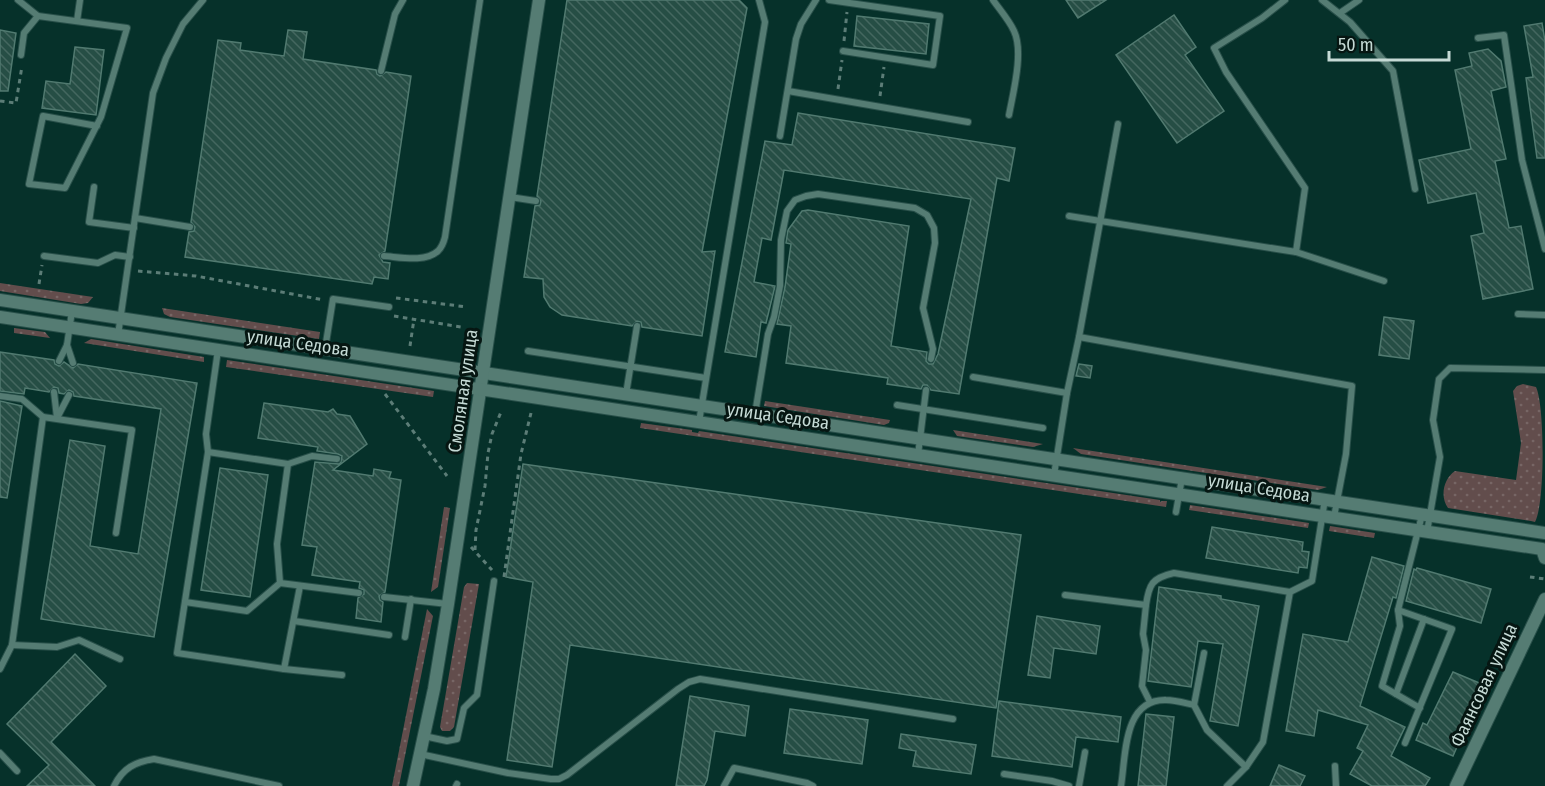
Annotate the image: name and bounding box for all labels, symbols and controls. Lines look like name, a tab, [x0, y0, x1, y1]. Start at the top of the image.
scale bar	[1329, 24, 1449, 62]
text: 50 m	[1338, 34, 1374, 56]
street label: улица Седова	[245, 325, 351, 361]
street label: Смоляная улица	[443, 328, 483, 454]
street label: улица Седова	[725, 398, 831, 434]
street label: улица Седова	[1206, 469, 1312, 507]
street label: Фаянсовая улица	[1446, 620, 1522, 750]

